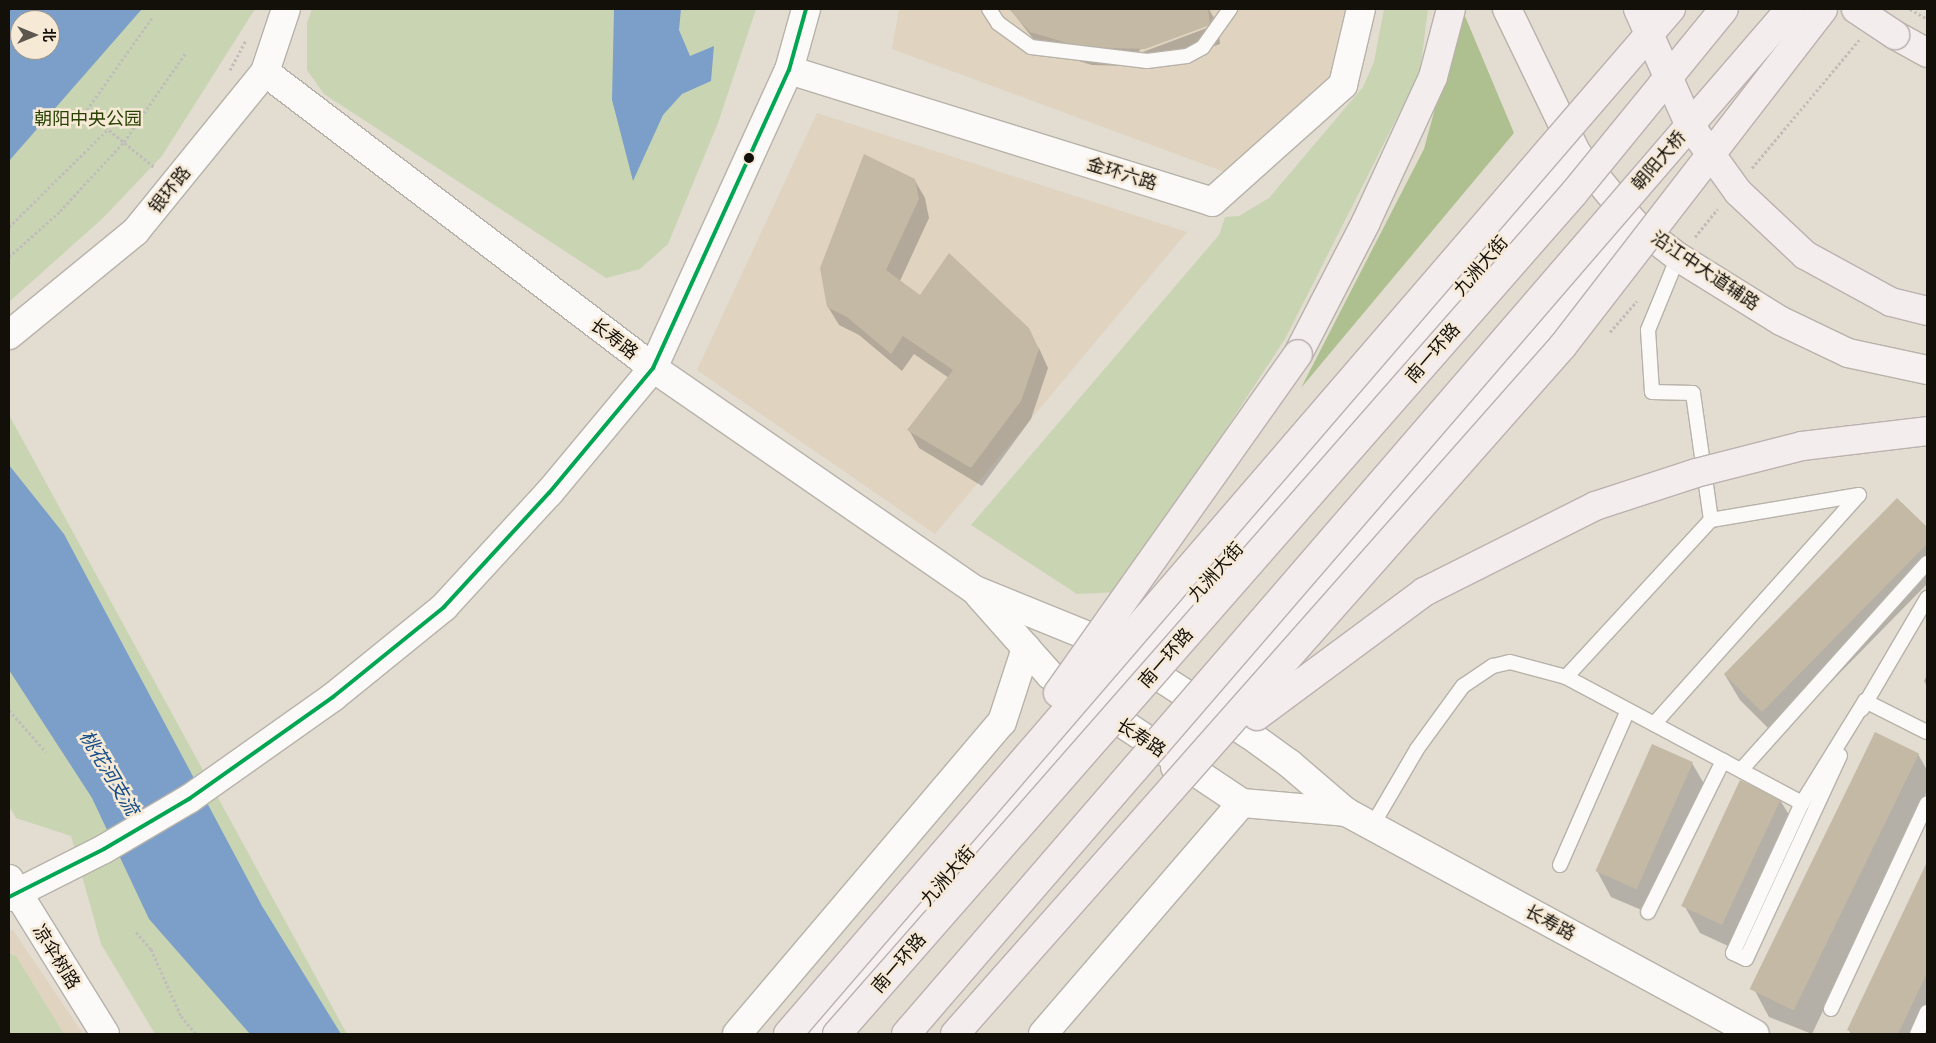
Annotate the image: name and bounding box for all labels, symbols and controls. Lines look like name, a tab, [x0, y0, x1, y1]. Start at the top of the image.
north arrow	[10, 10, 60, 60]
text: 北	[41, 28, 57, 42]
park label: 朝阳中央公园	[34, 108, 142, 130]
street label: 朝阳大桥	[1627, 127, 1691, 195]
unlabelled marker	[744, 153, 754, 163]
street label: 金环六路	[1084, 153, 1160, 195]
street label: 银环路	[145, 162, 195, 218]
street label: 沿江中大道辅路	[1647, 227, 1763, 315]
street label: 九洲大街	[1449, 232, 1513, 300]
street label: 长寿路	[586, 314, 642, 364]
street label: 南一环路	[1401, 319, 1465, 387]
street label: 九洲大街	[1184, 538, 1248, 606]
street label: 南一环路	[1134, 624, 1198, 692]
street label: 长寿路	[1112, 714, 1170, 762]
water label: 桃花河支流	[75, 726, 143, 820]
street label: 九洲大街	[916, 842, 980, 910]
street label: 长寿路	[1521, 901, 1579, 945]
street label: 凉伞树路	[28, 921, 84, 993]
street label: 南一环路	[867, 929, 931, 997]

